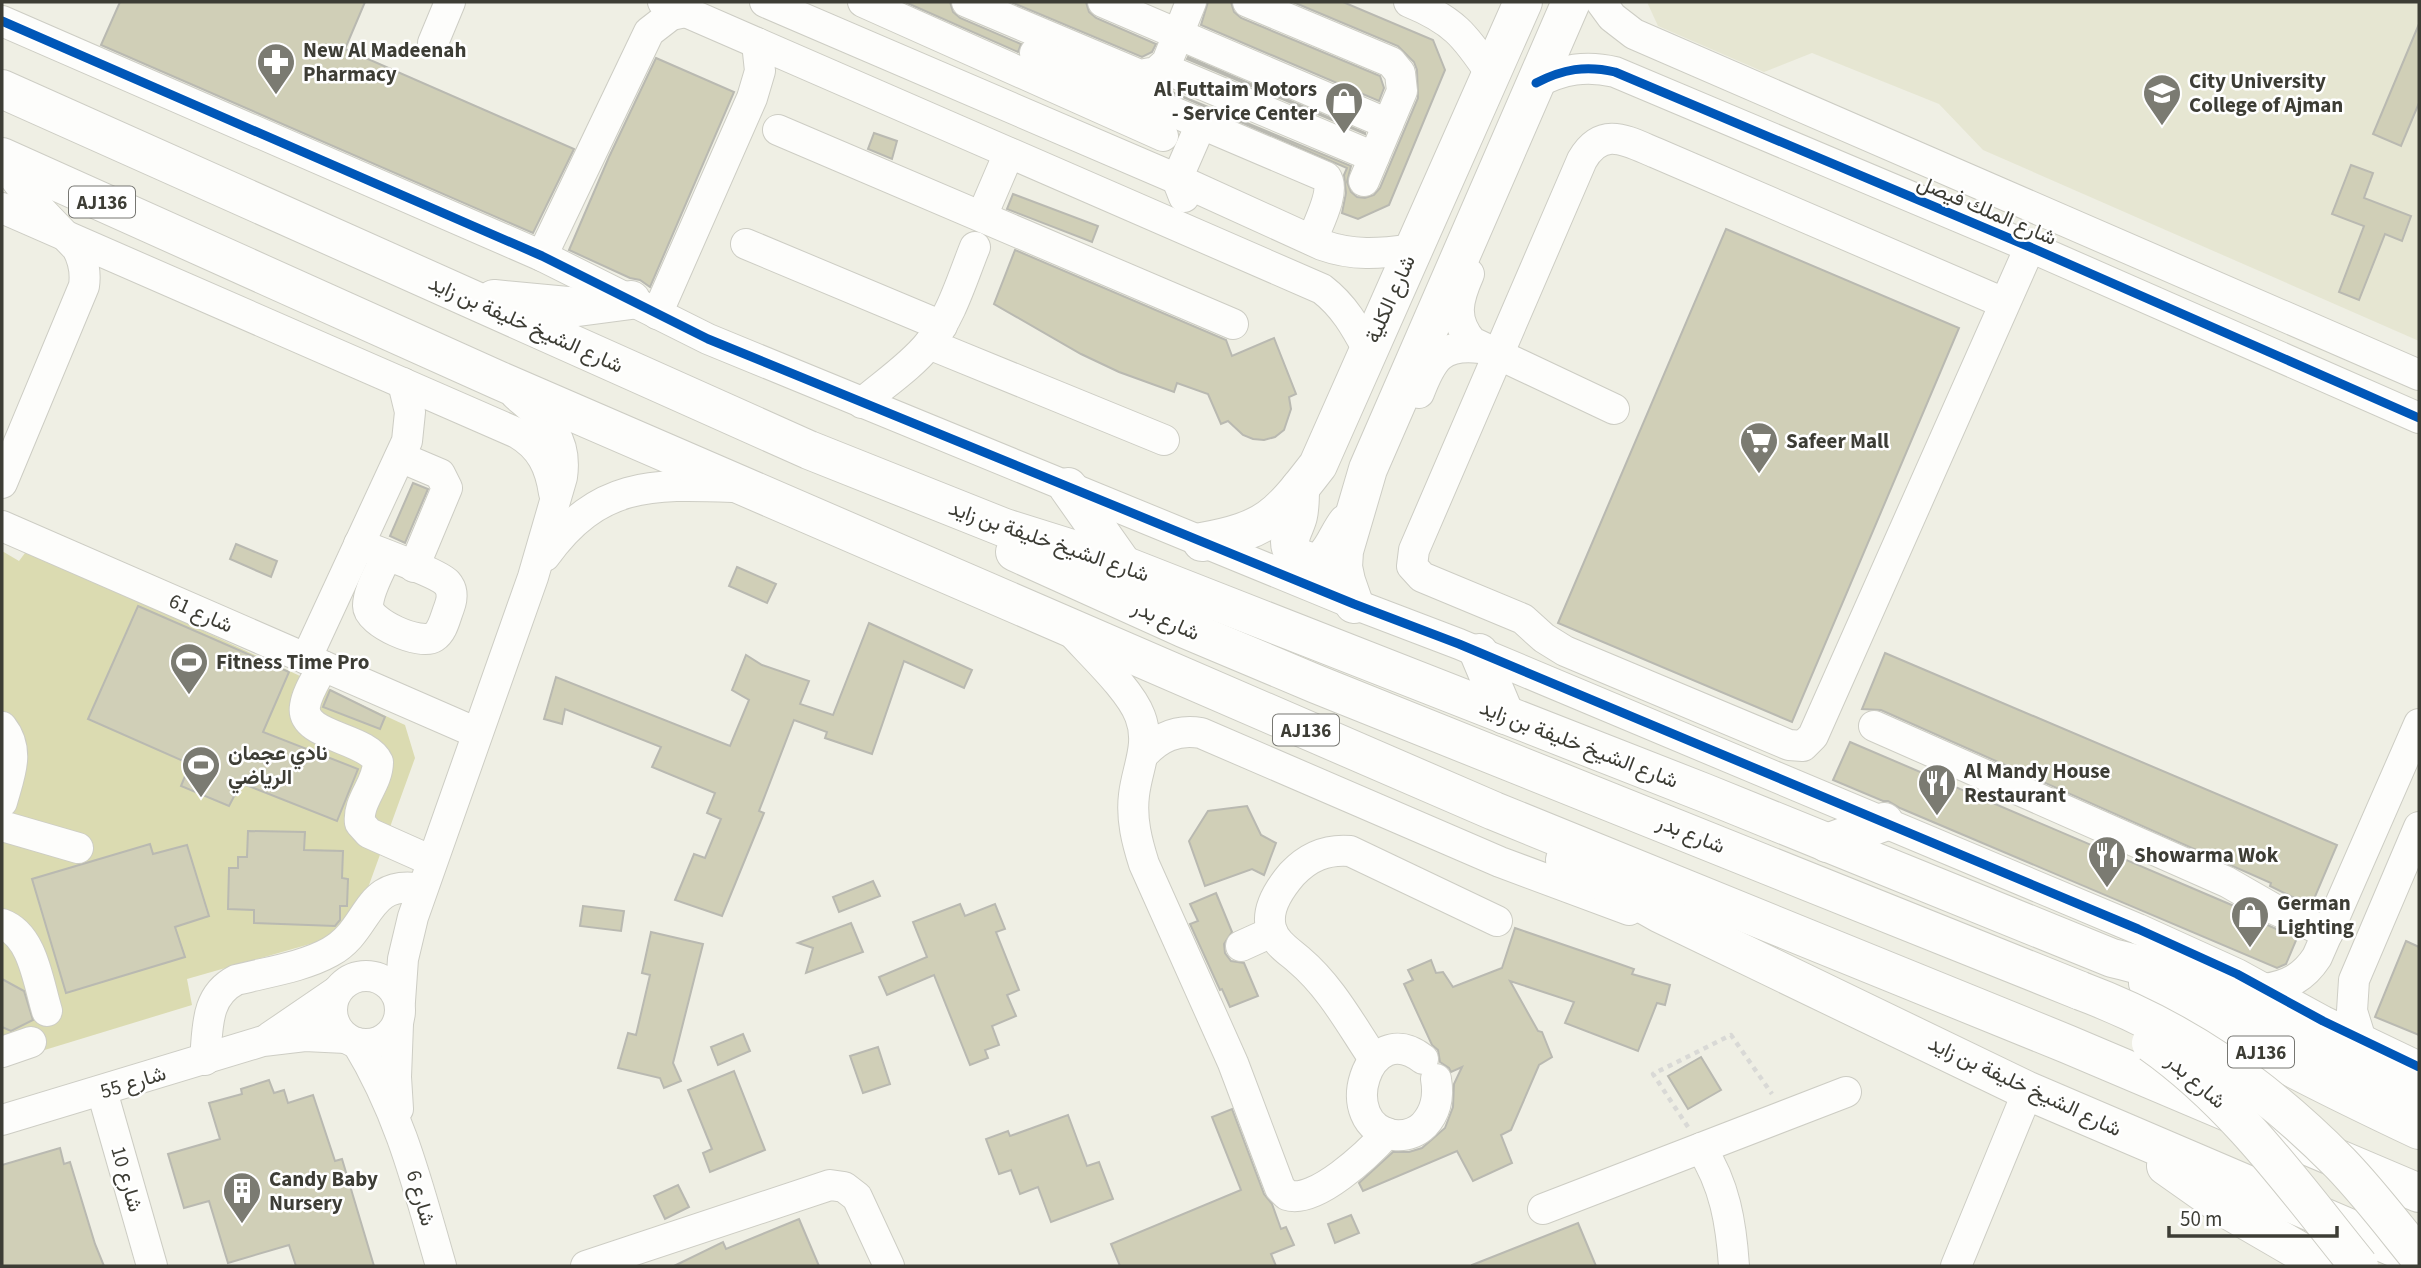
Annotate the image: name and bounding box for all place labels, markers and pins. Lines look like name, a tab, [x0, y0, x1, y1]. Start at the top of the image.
place label: New Al Madeenah Pharmacy	[303, 35, 466, 89]
pharmacy icon: New Al Madeenah Pharmacy	[255, 41, 297, 96]
place label: City University College of Ajman	[2189, 66, 2343, 120]
school or university icon: City University College of Ajman	[2141, 72, 2183, 127]
place label: Al Futtaim Motors - Service Center	[1153, 74, 1318, 128]
shop icon: Al Futtaim Motors - Service Center	[1323, 80, 1365, 135]
supermarket icon: Safeer Mall	[1738, 420, 1780, 475]
place label: Safeer Mall	[1786, 426, 1889, 456]
sports icon: Fitness Time Pro	[168, 641, 210, 696]
place label: Fitness Time Pro	[216, 647, 369, 677]
place label: نادي عجمان الرياضي	[228, 738, 328, 794]
sports icon: نادي عجمان الرياضي	[180, 744, 222, 799]
place label: Al Mandy House Restaurant	[1963, 756, 2111, 810]
restaurant icon: Al Mandy House Restaurant	[1916, 762, 1958, 817]
restaurant icon: Showarma Wok	[2086, 834, 2128, 889]
place label: Showarma Wok	[2134, 840, 2279, 870]
place label: German Lighting	[2277, 888, 2354, 942]
shop icon: German Lighting	[2229, 894, 2271, 949]
place label: Candy Baby Nursery	[269, 1164, 378, 1218]
building icon: Candy Baby Nursery	[221, 1170, 263, 1225]

